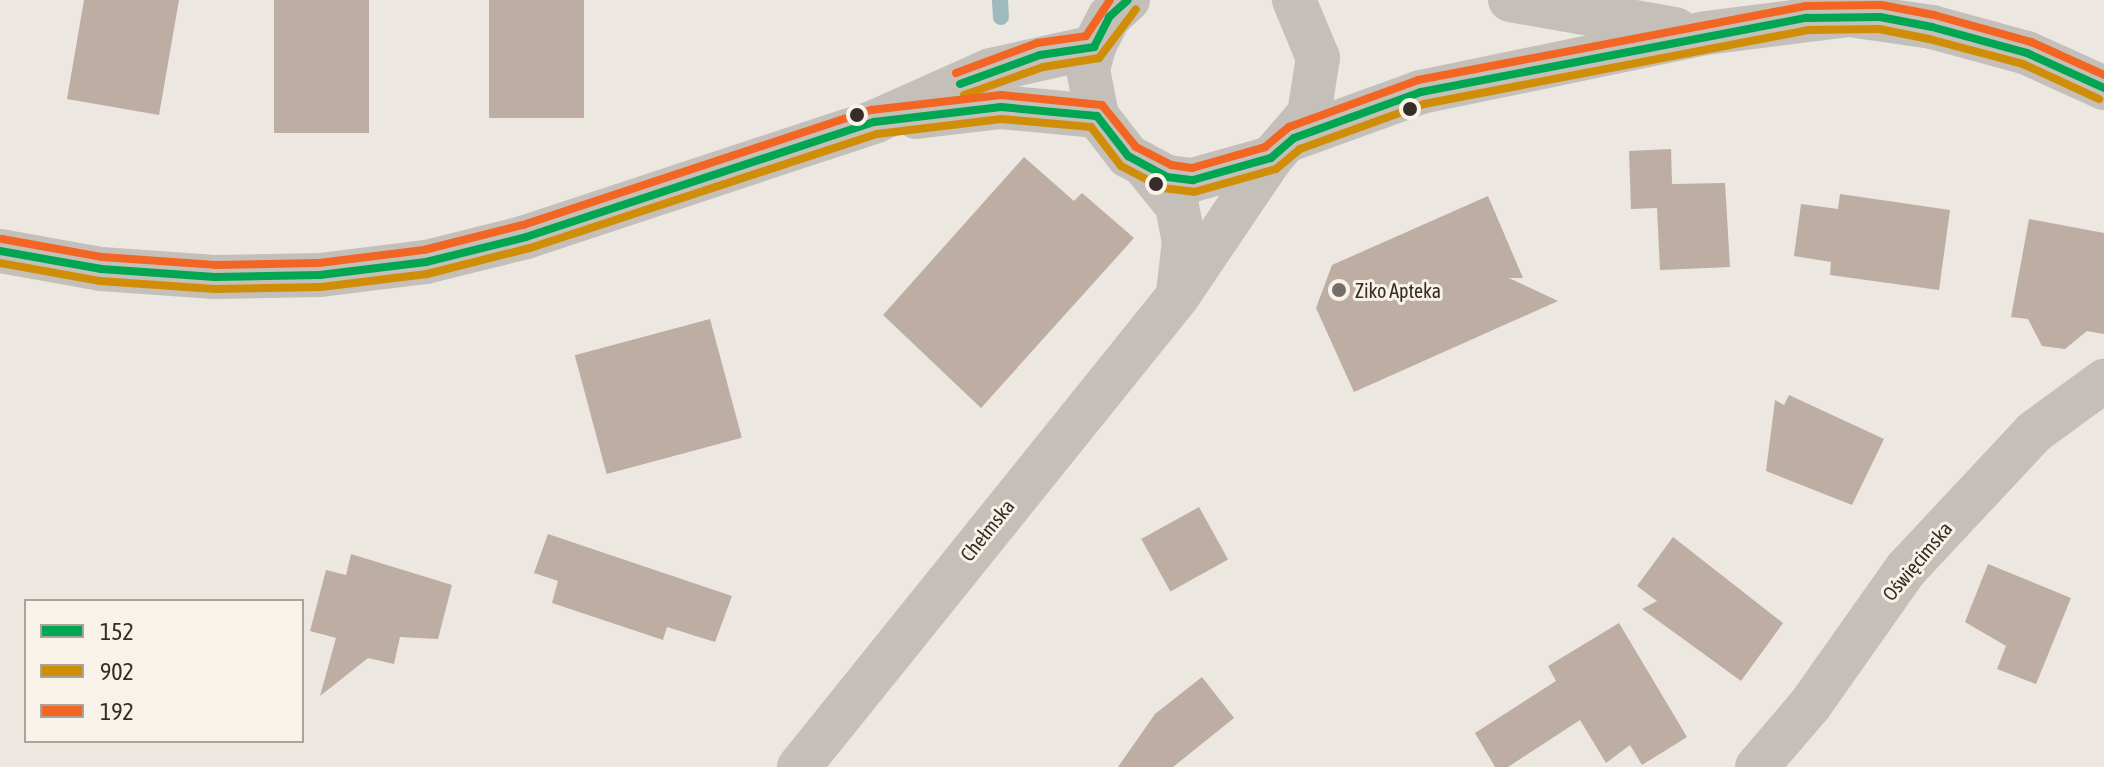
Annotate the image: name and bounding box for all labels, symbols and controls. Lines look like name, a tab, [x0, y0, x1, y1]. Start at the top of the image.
unlabelled marker	[1402, 101, 1418, 117]
unlabelled marker	[849, 107, 865, 123]
unlabelled marker	[1148, 176, 1164, 192]
place label: Ziko Apteka	[1355, 278, 1441, 302]
marker: Ziko Apteka	[1330, 281, 1348, 299]
street label: Chełmska	[955, 494, 1019, 566]
street label: Oświęcimska	[1877, 517, 1957, 605]
legend	[24, 599, 304, 743]
text: 152	[100, 618, 134, 645]
text: 902	[100, 658, 134, 685]
text: 192	[100, 698, 134, 725]

